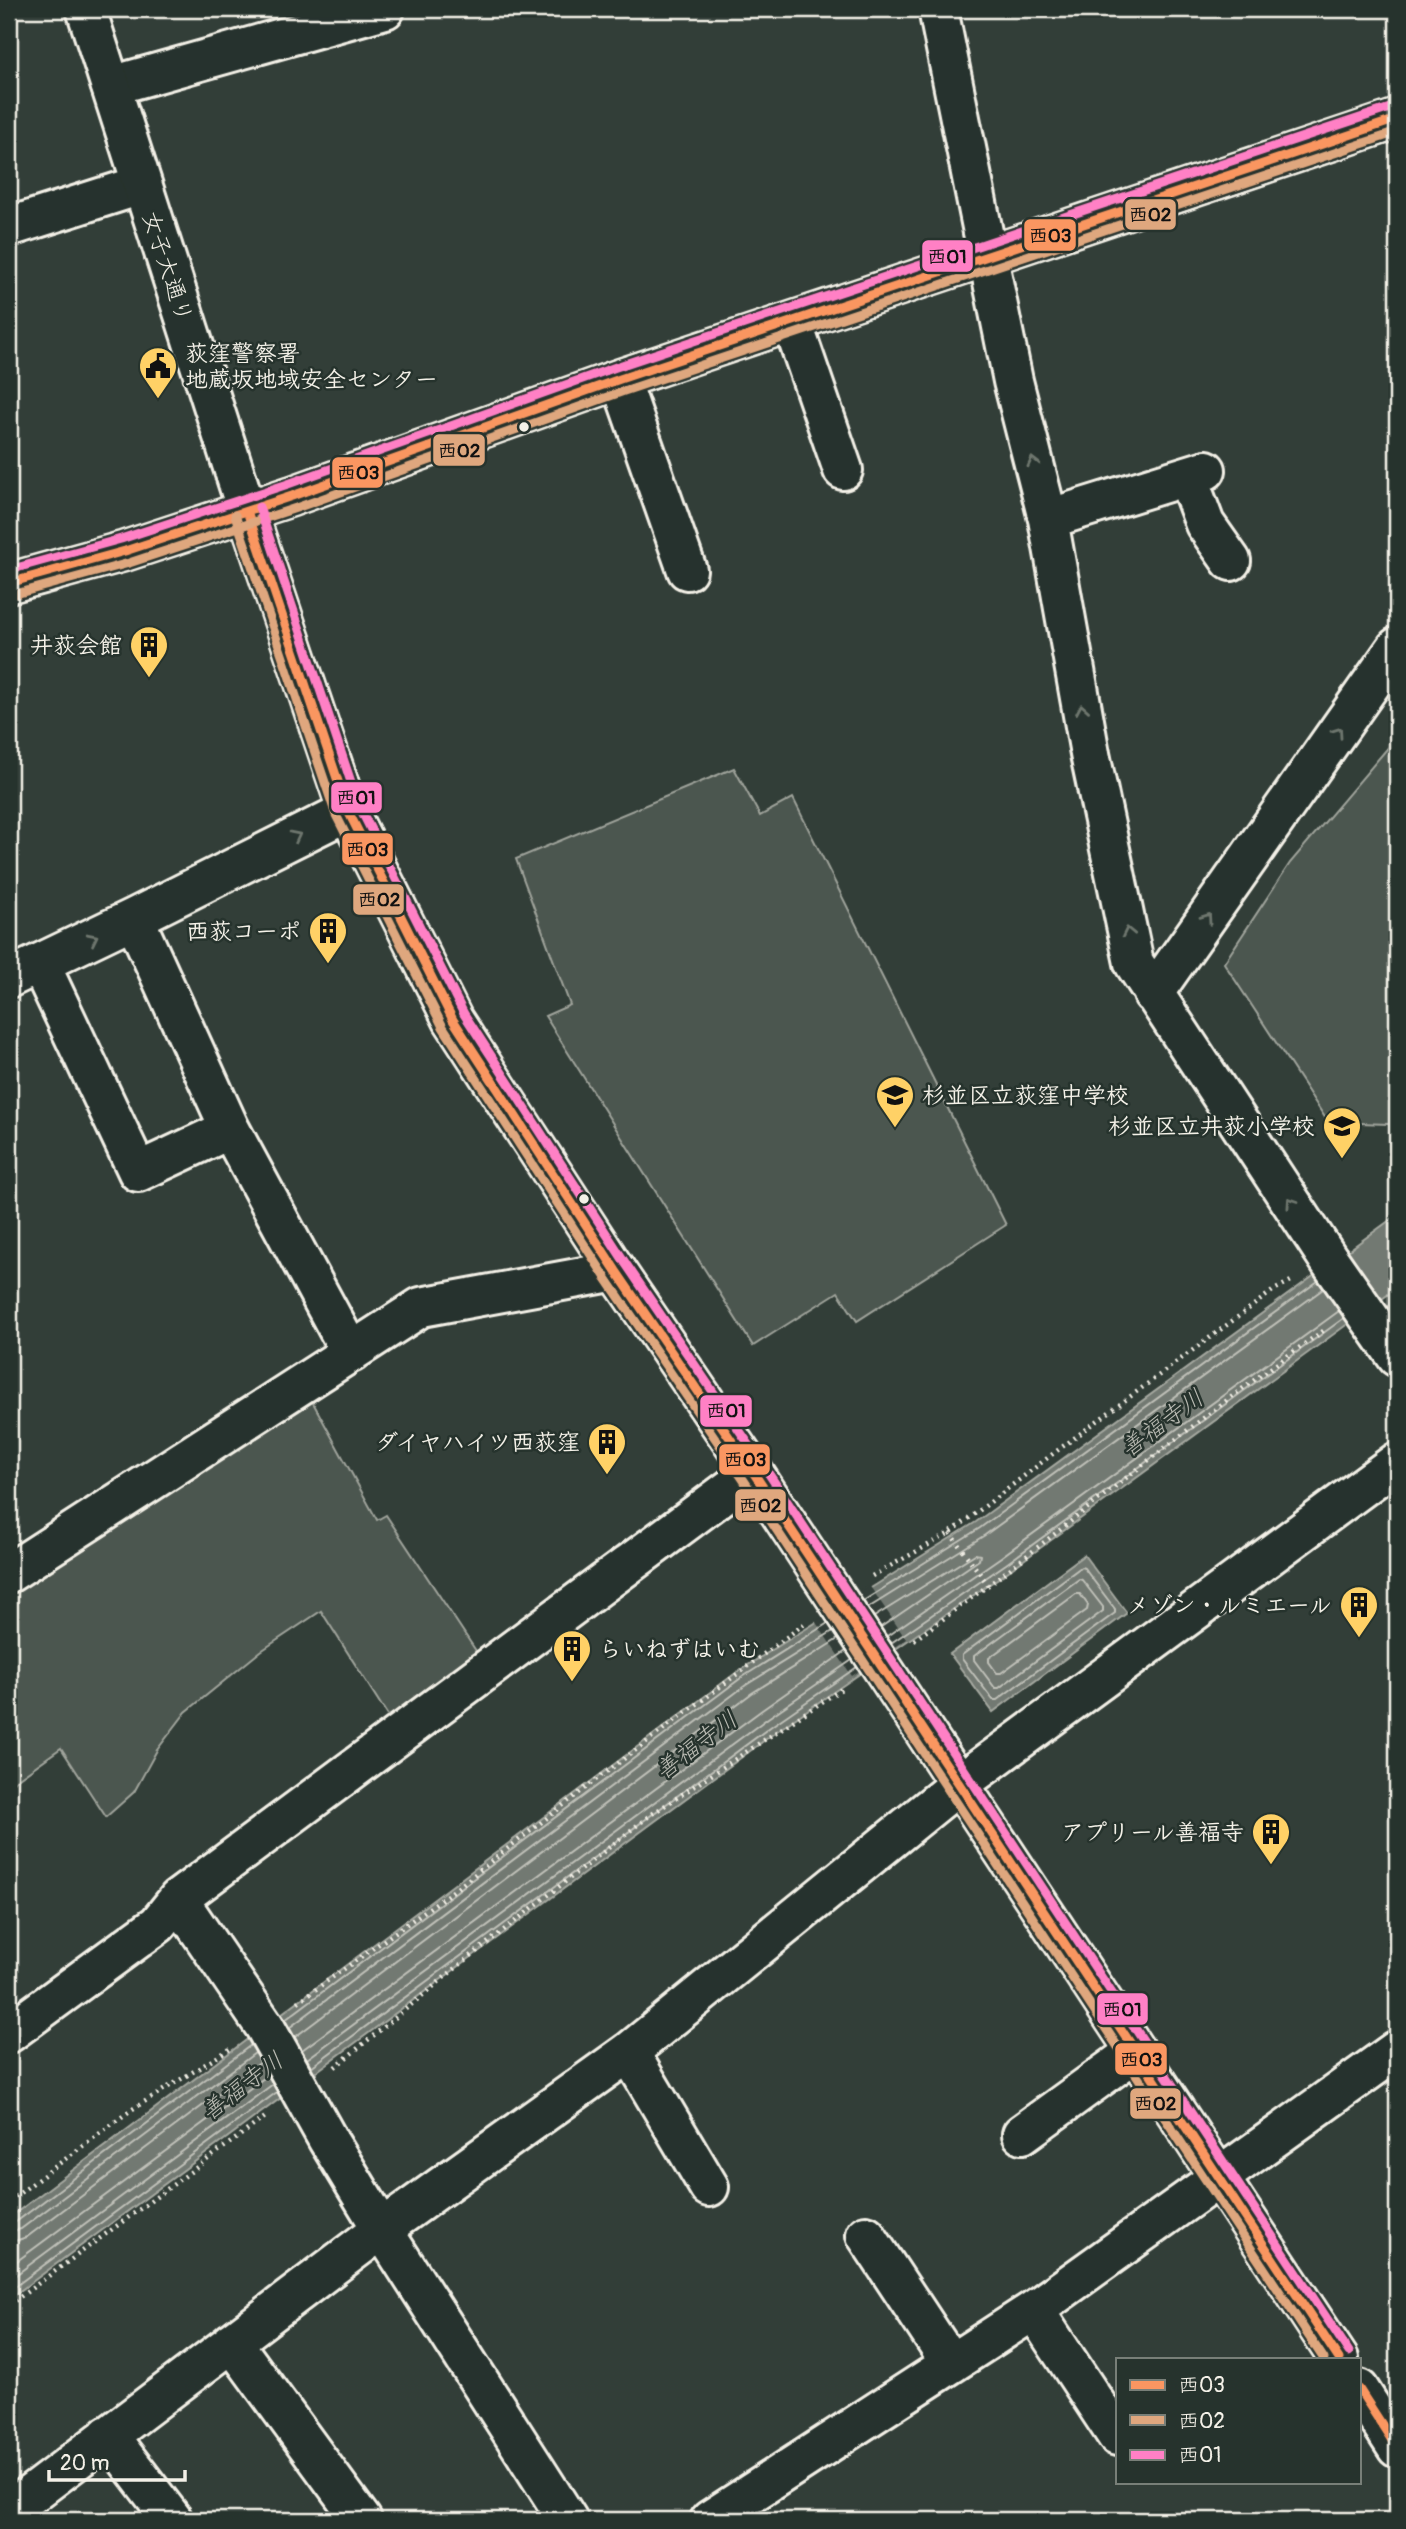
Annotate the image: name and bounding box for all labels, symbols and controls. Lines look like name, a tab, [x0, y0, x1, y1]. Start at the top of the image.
line badge: 西02	[1124, 198, 1177, 231]
text: 西02	[1129, 203, 1172, 227]
street label: 女子大通り	[136, 208, 199, 326]
line badge: 西03	[1023, 218, 1077, 252]
text: 西03	[1029, 224, 1071, 248]
line badge: 西01	[921, 239, 974, 273]
text: 西01	[927, 245, 967, 269]
place label: 荻窪警察署 地蔵坂地域安全センター	[185, 339, 438, 394]
public building icon: 荻窪警察署 地蔵坂地域安全センター	[137, 345, 179, 400]
unlabelled marker	[517, 420, 531, 434]
line badge: 西02	[432, 433, 486, 467]
text: 西02	[438, 439, 481, 463]
line badge: 西03	[331, 456, 384, 489]
one-way arrow	[1027, 456, 1042, 468]
text: 西03	[337, 461, 379, 485]
building icon: 井荻会館	[128, 624, 170, 679]
place label: 井荻会館	[30, 631, 122, 660]
one-way arrow	[1075, 703, 1090, 715]
one-way arrow	[1330, 727, 1342, 740]
line badge: 西01	[330, 781, 383, 814]
text: 西01	[336, 786, 376, 810]
one-way arrow	[289, 831, 301, 845]
line badge: 西03	[341, 832, 394, 866]
text: 西03	[346, 838, 388, 862]
line badge: 西02	[352, 883, 405, 916]
text: 西02	[358, 888, 401, 912]
building icon: 西荻コーポ	[307, 910, 349, 965]
one-way arrow	[1199, 913, 1212, 926]
place label: 西荻コーポ	[186, 917, 301, 946]
one-way arrow	[1121, 926, 1136, 938]
one-way arrow	[86, 932, 98, 946]
school or university icon: 杉並区立荻窪中学校	[874, 1074, 916, 1129]
place label: 杉並区立荻窪中学校	[922, 1081, 1129, 1110]
school or university icon: 杉並区立井荻小学校	[1321, 1105, 1363, 1160]
place label: 杉並区立井荻小学校	[1108, 1112, 1315, 1141]
unlabelled marker	[577, 1192, 591, 1206]
one-way arrow	[1287, 1197, 1300, 1210]
water label: 善福寺川	[1115, 1383, 1210, 1463]
line badge: 西01	[699, 1394, 753, 1428]
text: 西01	[706, 1399, 746, 1423]
building icon: ダイヤハイツ西荻窪	[586, 1421, 628, 1476]
place label: ダイヤハイツ西荻窪	[375, 1428, 580, 1457]
line badge: 西03	[718, 1443, 771, 1476]
text: 西03	[724, 1448, 766, 1472]
line badge: 西02	[734, 1488, 787, 1522]
text: 西02	[739, 1494, 782, 1518]
building icon: メゾン・ルミエール	[1338, 1584, 1380, 1639]
place label: メゾン・ルミエール	[1126, 1591, 1332, 1620]
building icon: らいねずはいむ	[551, 1628, 593, 1683]
place label: らいねずはいむ	[599, 1635, 760, 1664]
water label: 善福寺川	[649, 1705, 743, 1786]
building icon: アプリール善福寺	[1250, 1811, 1292, 1866]
place label: アプリール善福寺	[1061, 1818, 1244, 1847]
line badge: 西01	[1096, 1992, 1149, 2026]
text: 西01	[1102, 1998, 1142, 2022]
line badge: 西03	[1114, 2042, 1168, 2076]
water label: 善福寺川	[195, 2046, 289, 2127]
text: 西03	[1120, 2048, 1162, 2072]
line badge: 西02	[1129, 2087, 1182, 2120]
text: 西02	[1134, 2092, 1177, 2116]
legend	[1116, 2358, 1360, 2484]
text: 西03	[1178, 2372, 1225, 2399]
text: 西02	[1178, 2408, 1225, 2435]
scale bar	[49, 2438, 186, 2482]
text: 西01	[1178, 2442, 1222, 2469]
text: 20 m	[60, 2450, 109, 2477]

